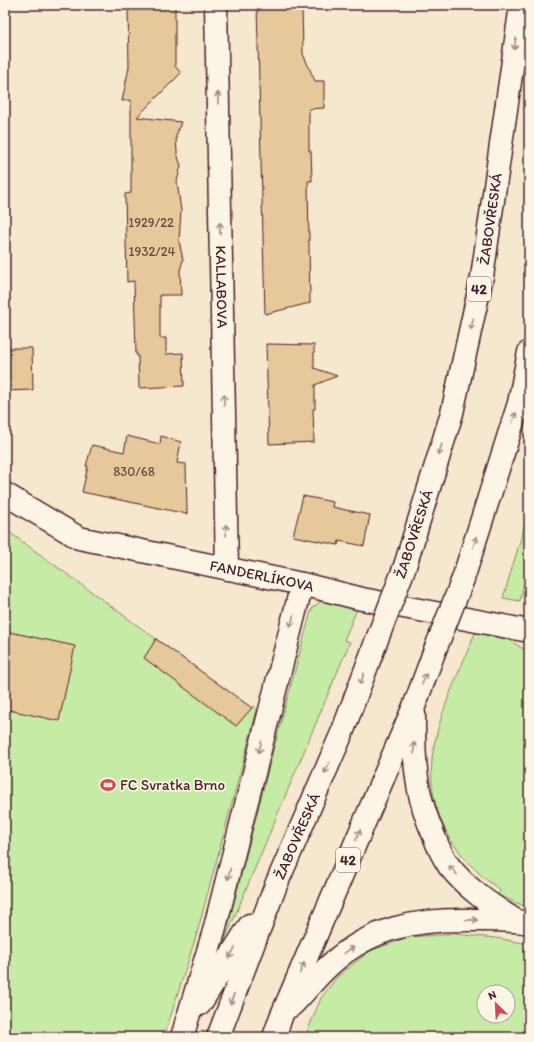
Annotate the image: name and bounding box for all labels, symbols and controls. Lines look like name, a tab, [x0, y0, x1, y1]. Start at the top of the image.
one-way arrow	[511, 37, 519, 50]
one-way arrow	[214, 92, 221, 105]
street label: ŽABOVŘESKÁ	[475, 171, 506, 266]
house number: 1929/22	[128, 215, 174, 230]
one-way arrow	[216, 222, 224, 235]
house number: 1932/24	[129, 244, 176, 259]
street label: KALLABOVA	[212, 245, 231, 329]
road number: 42	[467, 277, 491, 301]
one-way arrow	[467, 317, 475, 330]
one-way arrow	[220, 394, 228, 407]
one-way arrow	[511, 412, 519, 424]
one-way arrow	[436, 443, 443, 456]
house number: 830/68	[113, 464, 155, 479]
street label: ŽABOVŘESKÁ	[391, 487, 437, 581]
one-way arrow	[223, 524, 230, 537]
one-way arrow	[471, 536, 479, 548]
street label: FANDERLÍKOVA	[208, 556, 316, 596]
one-way arrow	[288, 615, 295, 628]
one-way arrow	[358, 672, 366, 684]
one-way arrow	[420, 674, 428, 686]
one-way arrow	[256, 741, 264, 754]
one-way arrow	[411, 742, 418, 755]
one-way arrow	[323, 762, 330, 774]
sports icon: FC Svratka Brno	[99, 776, 117, 794]
place label: FC Svratka Brno	[120, 776, 225, 794]
street label: ŽABOVŘESKÁ	[271, 790, 324, 882]
one-way arrow	[355, 830, 363, 842]
road number: 42	[336, 848, 360, 872]
one-way arrow	[448, 865, 458, 875]
one-way arrow	[224, 867, 232, 880]
one-way arrow	[465, 916, 478, 924]
one-way arrow	[343, 946, 354, 954]
one-way arrow	[228, 947, 236, 959]
one-way arrow	[299, 962, 306, 974]
north arrow	[476, 984, 516, 1024]
text: N	[486, 988, 498, 1003]
one-way arrow	[227, 993, 235, 1005]

